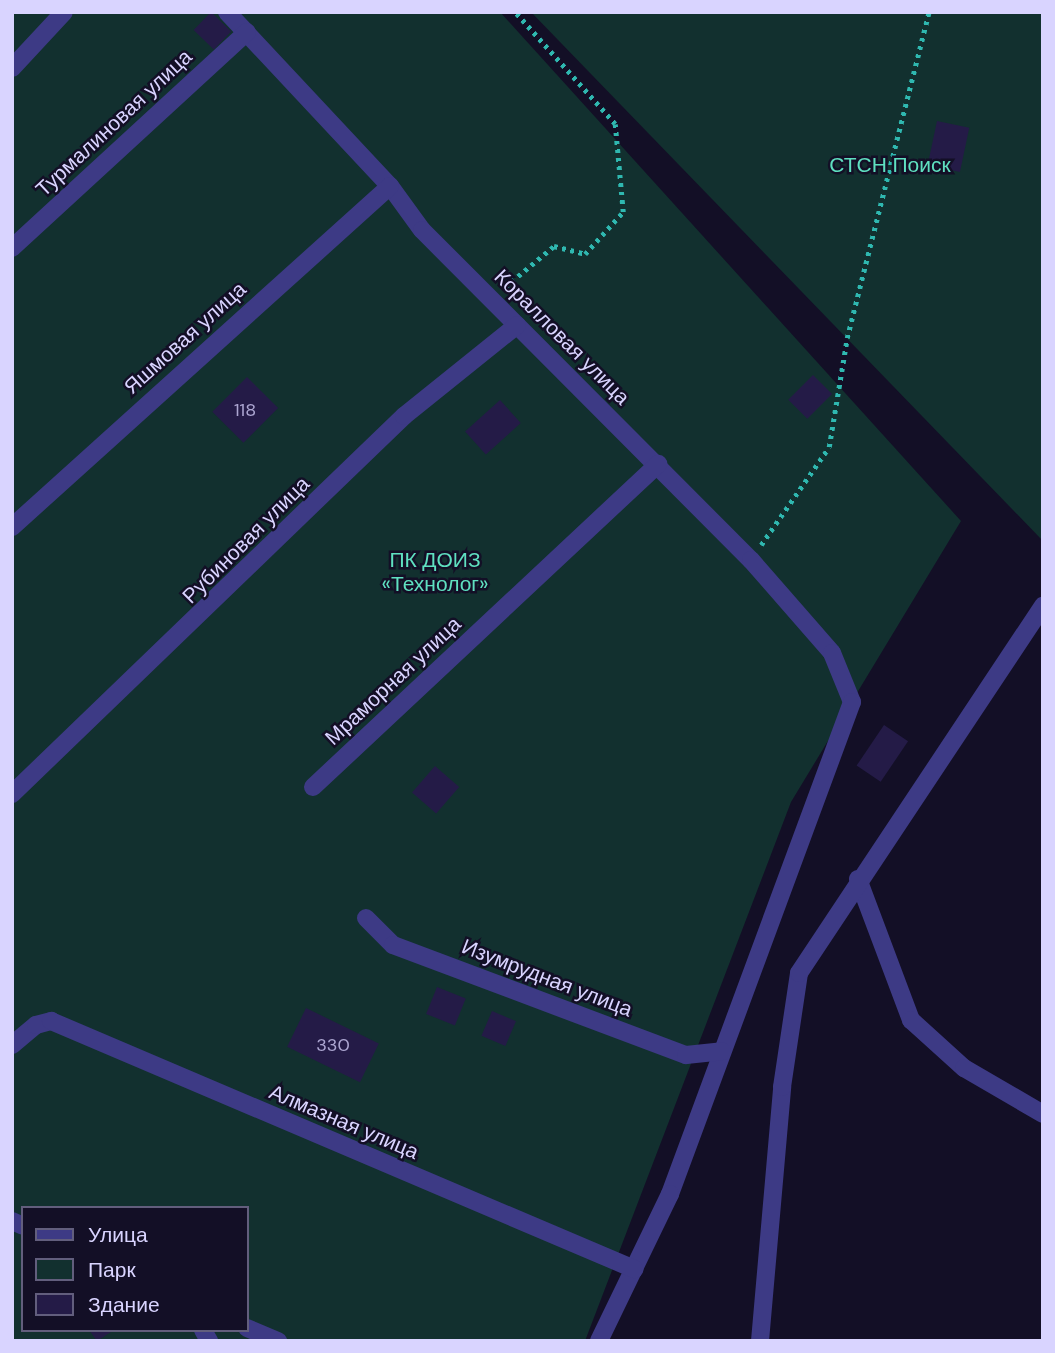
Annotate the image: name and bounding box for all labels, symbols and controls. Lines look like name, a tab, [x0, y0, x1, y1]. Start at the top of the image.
street label: Турмалиновая улица	[31, 44, 197, 202]
park label: СТСН Поиск	[829, 152, 951, 178]
street label: Коралловая улица	[489, 264, 635, 410]
street label: Яшмовая улица	[119, 277, 251, 399]
house number: 118	[234, 399, 256, 421]
street label: Рубиновая улица	[177, 471, 315, 609]
park label: ПК ДОИЗ «Технолог»	[382, 547, 488, 597]
street label: Мраморная улица	[320, 612, 466, 750]
street label: Изумрудная улица	[458, 934, 636, 1022]
house number: 330	[316, 1034, 350, 1056]
street label: Алмазная улица	[266, 1079, 422, 1165]
legend	[21, 1206, 248, 1332]
text: Улица	[88, 1221, 148, 1249]
text: Парк	[88, 1256, 136, 1284]
text: Здание	[88, 1291, 160, 1319]

